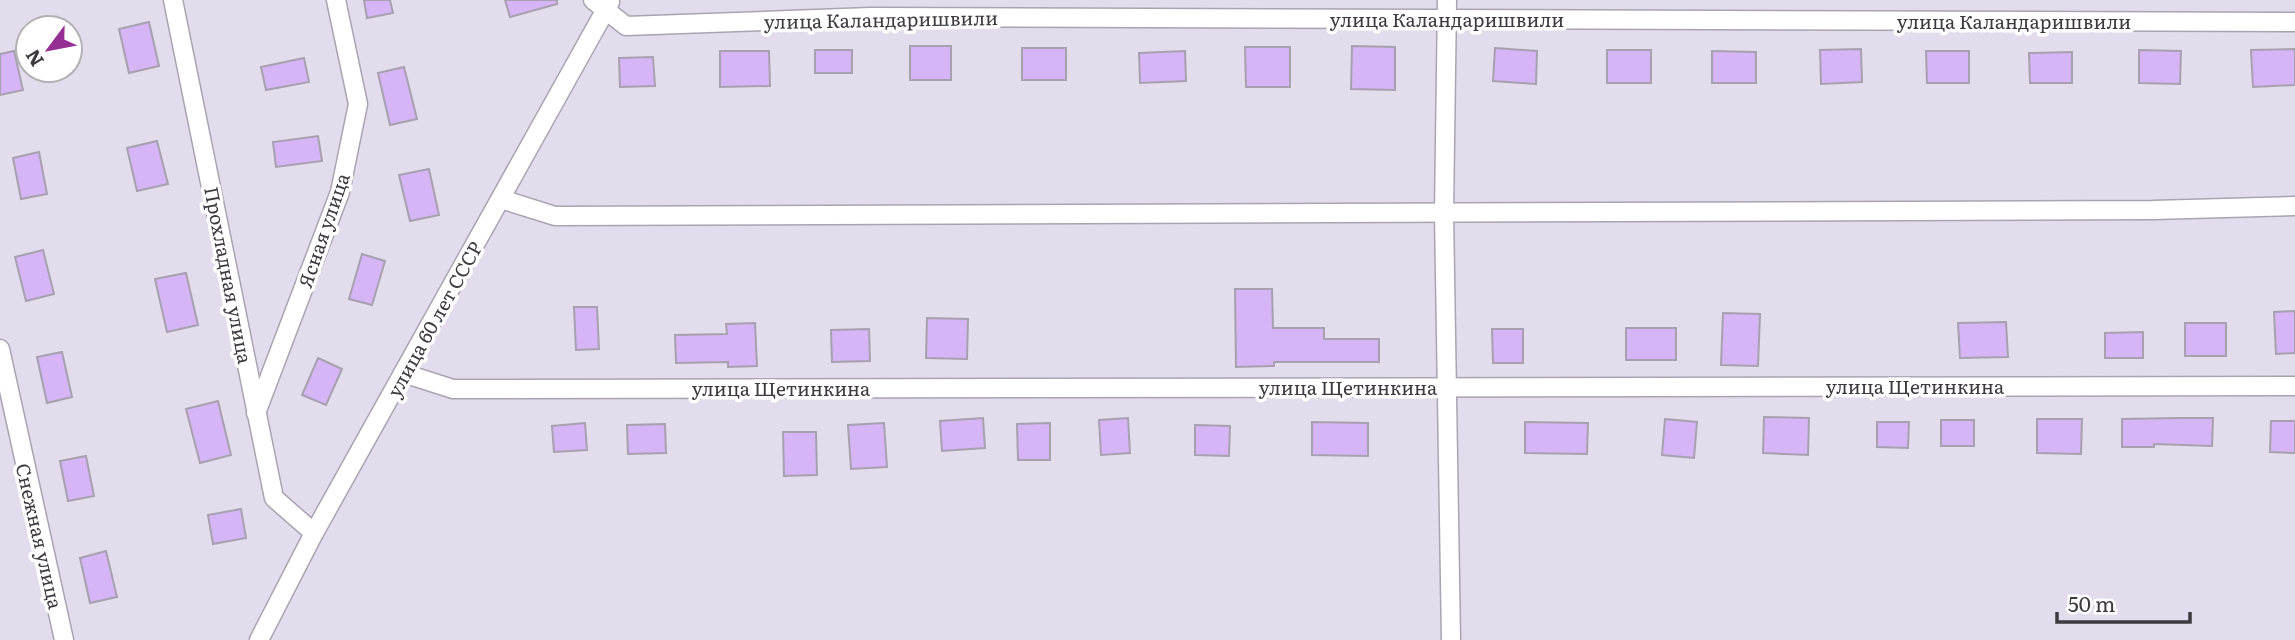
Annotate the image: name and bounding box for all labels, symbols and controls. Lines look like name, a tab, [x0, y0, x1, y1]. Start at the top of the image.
street label: улица Каландаришвили	[764, 3, 998, 35]
street label: улица Каландаришвили	[1330, 5, 1564, 33]
street label: улица Каландаришвили	[1897, 7, 2131, 35]
north arrow	[14, 14, 84, 84]
text: N	[18, 44, 50, 73]
street label: Ясная улица	[290, 168, 356, 291]
street label: Прохладная улица	[198, 184, 260, 367]
street label: улица 60 лет СССР	[379, 236, 489, 402]
street label: улица Щетинкина	[1826, 372, 2005, 400]
street label: улица Щетинкина	[1259, 373, 1438, 401]
street label: улица Щетинкина	[692, 374, 871, 402]
street label: Снежная улица	[10, 460, 71, 612]
scale bar	[2057, 580, 2190, 624]
text: 50 m	[2068, 587, 2115, 618]

